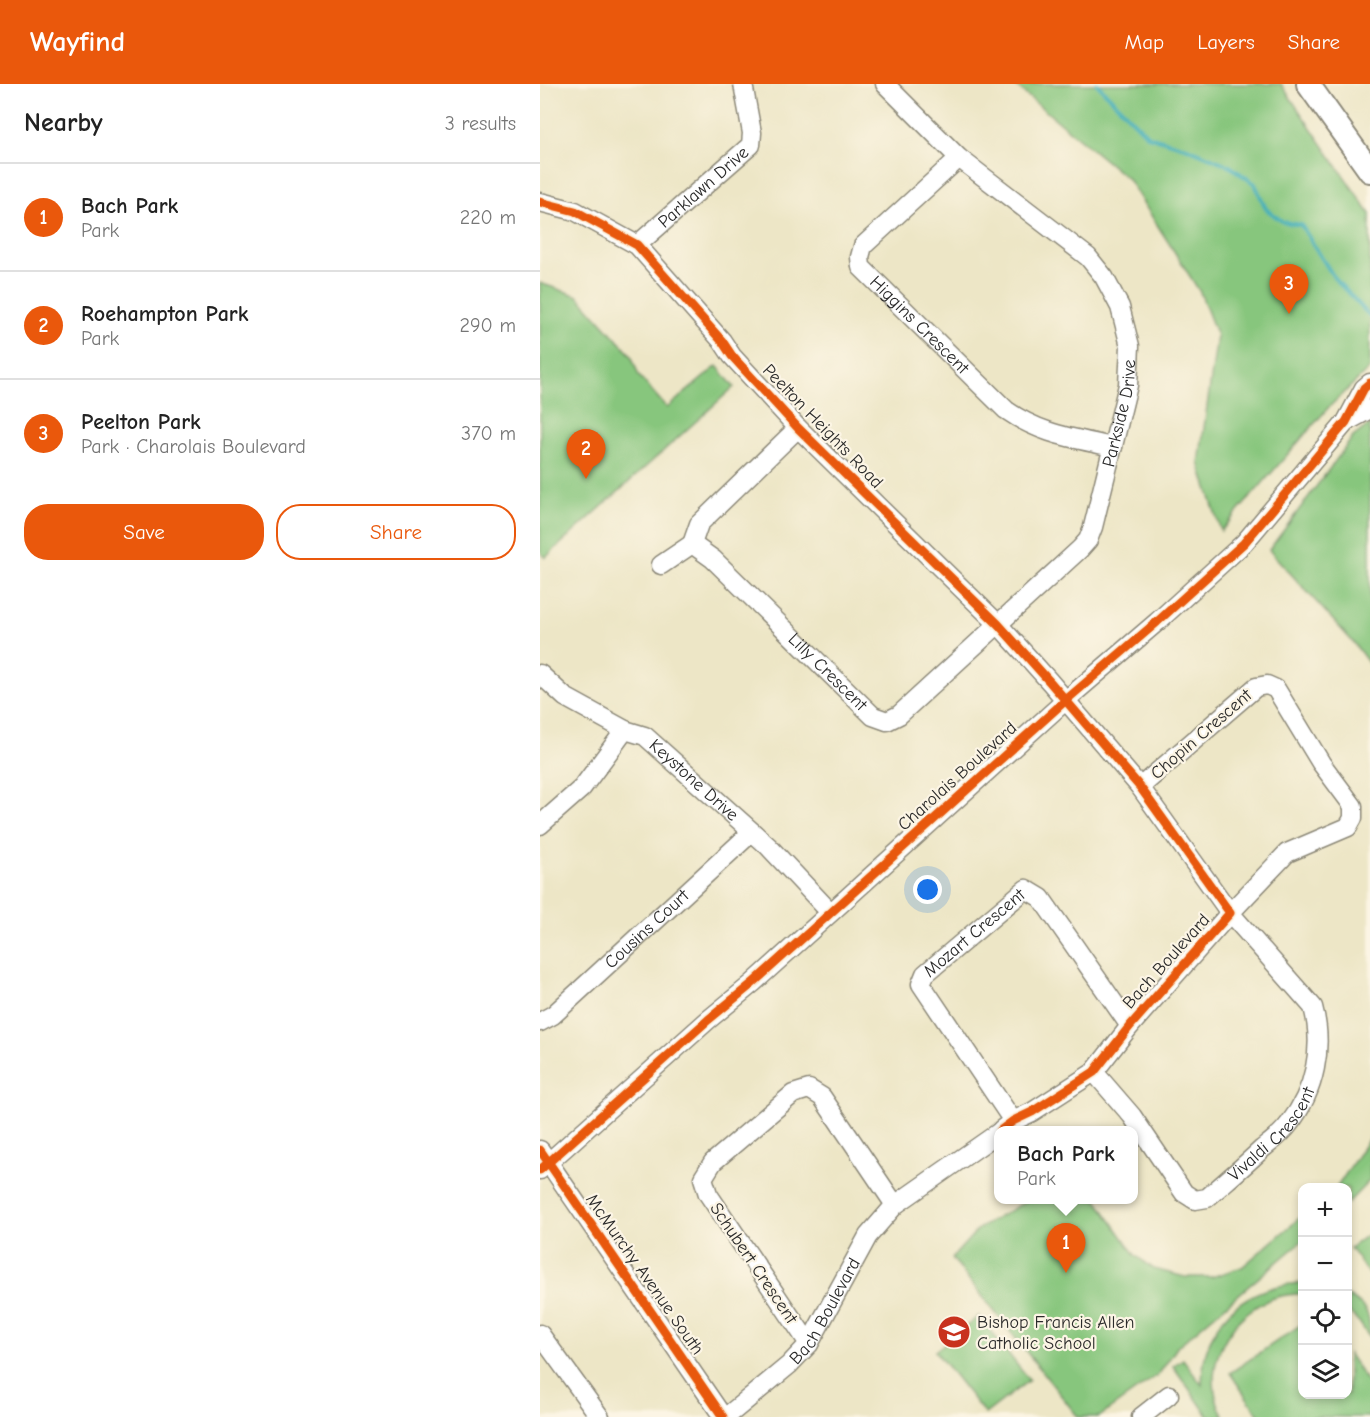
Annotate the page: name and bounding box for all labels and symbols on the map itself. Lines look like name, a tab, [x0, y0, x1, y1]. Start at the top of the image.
street label: Parklawn Drive	[654, 142, 753, 233]
pin: 3	[1270, 264, 1308, 314]
street label: Higgins Crescent	[865, 272, 974, 379]
street label: Parkside Drive	[1098, 359, 1140, 469]
street label: Peelton Heights Road	[758, 360, 887, 493]
pin: 2	[566, 430, 606, 479]
street label: Lilly Crescent	[784, 629, 872, 716]
street label: Chopin Crescent	[1147, 684, 1257, 784]
street label: Charolais Boulevard	[894, 718, 1021, 835]
street label: Keystone Drive	[645, 735, 743, 826]
your location	[913, 875, 942, 904]
street label: Mozart Crescent	[919, 884, 1030, 982]
street label: Cousins Court	[601, 885, 694, 973]
street label: Bach Boulevard	[1118, 910, 1214, 1013]
street label: Vivaldi Crescent	[1224, 1083, 1320, 1186]
street label: McMurchy Avenue South	[581, 1190, 708, 1359]
street label: Schubert Crescent	[705, 1199, 802, 1329]
pin: 1	[1046, 1224, 1086, 1273]
street label: Bach Boulevard	[785, 1255, 865, 1369]
place label: Bishop Francis Allen Catholic School	[977, 1312, 1134, 1354]
school or university icon: Bishop Francis Allen Catholic School	[936, 1314, 972, 1350]

